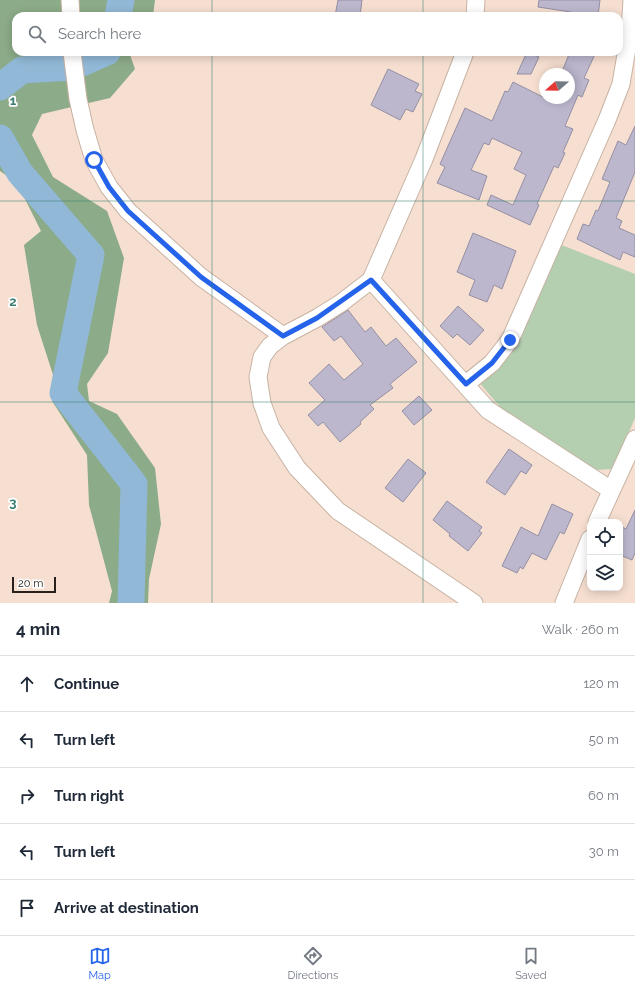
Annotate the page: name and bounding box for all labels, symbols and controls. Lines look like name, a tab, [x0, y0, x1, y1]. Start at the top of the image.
search box	[12, 12, 623, 56]
icon: search	[26, 23, 48, 45]
text: Search here	[58, 25, 141, 43]
north arrow	[539, 68, 575, 104]
text: 1	[10, 93, 17, 108]
route start	[85, 151, 103, 169]
text: 2	[9, 294, 17, 309]
route end	[501, 331, 519, 349]
text: 3	[9, 495, 17, 510]
map controls	[587, 519, 623, 591]
button: locate	[587, 519, 623, 555]
button: layers	[587, 555, 623, 591]
scale bar	[12, 575, 56, 594]
text: 20 m	[18, 577, 43, 590]
text: 4 min	[16, 619, 60, 639]
text: Walk · 260 m	[542, 622, 619, 637]
icon: ahead	[16, 673, 38, 695]
text: Continue	[54, 675, 119, 693]
text: 120 m	[583, 676, 619, 691]
icon: left	[16, 729, 38, 751]
text: Turn left	[54, 731, 115, 749]
text: 50 m	[589, 732, 619, 747]
icon: right	[16, 785, 38, 807]
text: Turn right	[54, 787, 124, 805]
text: 60 m	[588, 788, 619, 803]
icon: left	[16, 841, 38, 863]
text: Turn left	[54, 843, 115, 861]
text: 30 m	[589, 844, 619, 859]
icon: arrive	[16, 897, 38, 919]
text: Arrive at destination	[54, 899, 199, 917]
tab: Map	[88, 945, 111, 982]
tab: Directions	[288, 945, 338, 982]
tab: Saved	[515, 945, 547, 982]

